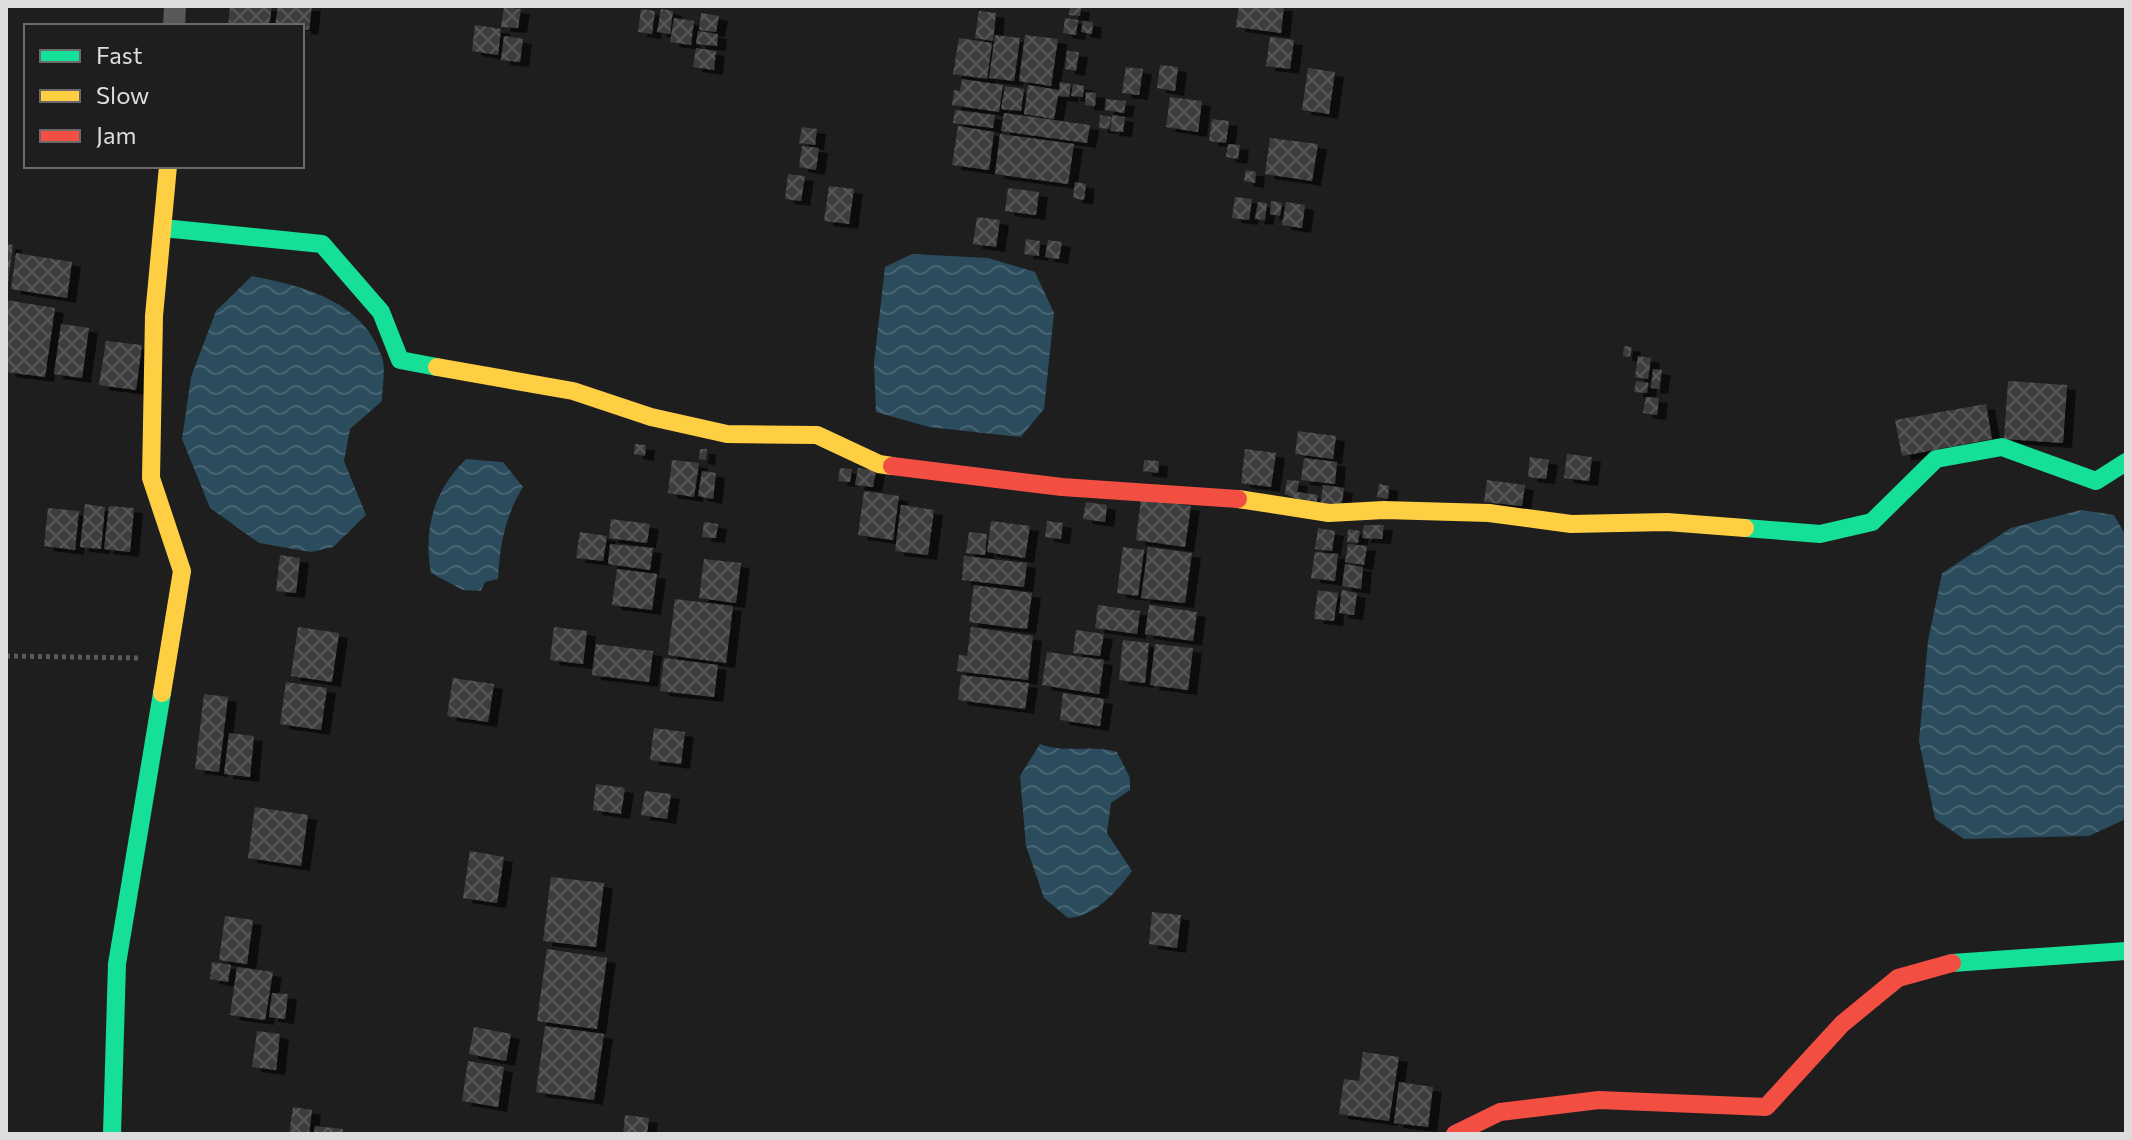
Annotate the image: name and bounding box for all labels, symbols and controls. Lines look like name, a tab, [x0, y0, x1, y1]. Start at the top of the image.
legend	[24, 24, 304, 168]
text: Fast	[96, 40, 143, 69]
text: Slow	[96, 80, 149, 109]
text: Jam	[96, 120, 136, 149]

